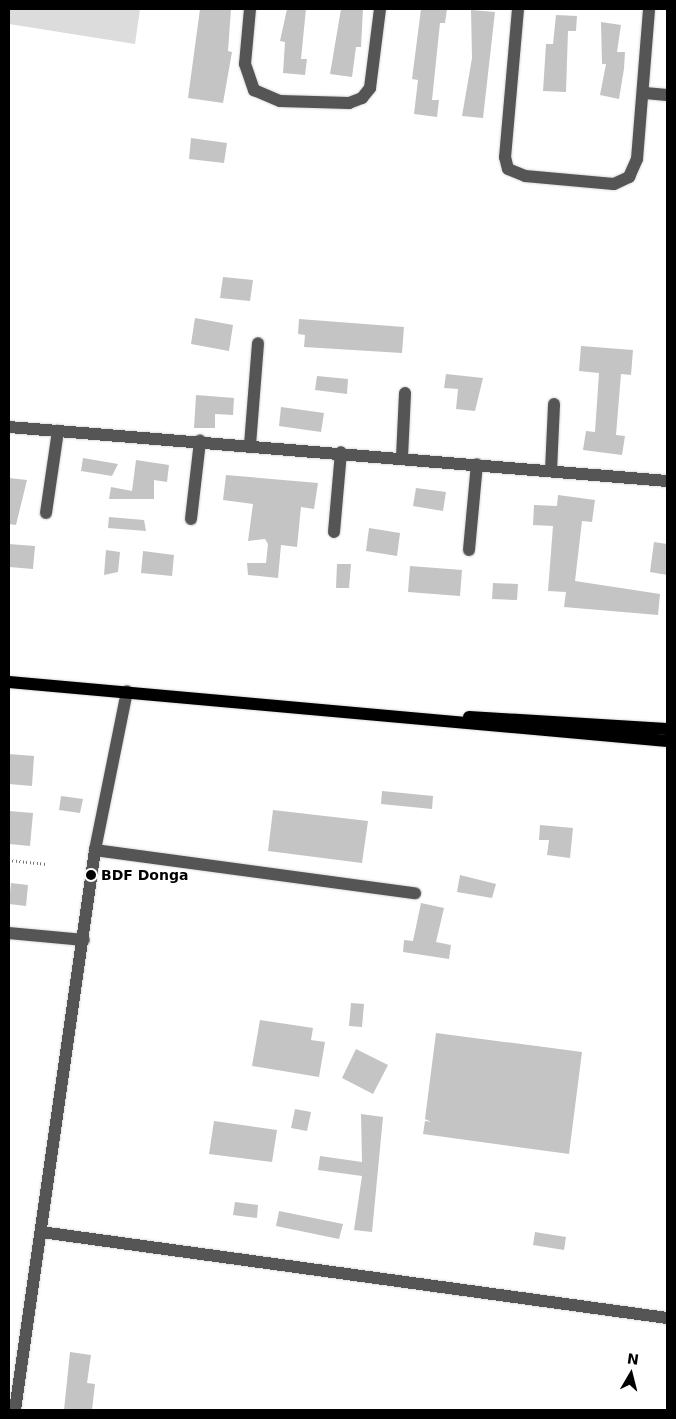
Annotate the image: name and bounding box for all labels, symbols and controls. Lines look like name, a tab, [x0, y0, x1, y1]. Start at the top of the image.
place label: BDF Donga	[101, 867, 188, 883]
marker: BDF Donga	[85, 869, 97, 881]
north arrow	[606, 1349, 656, 1399]
text: N	[626, 1350, 640, 1368]

